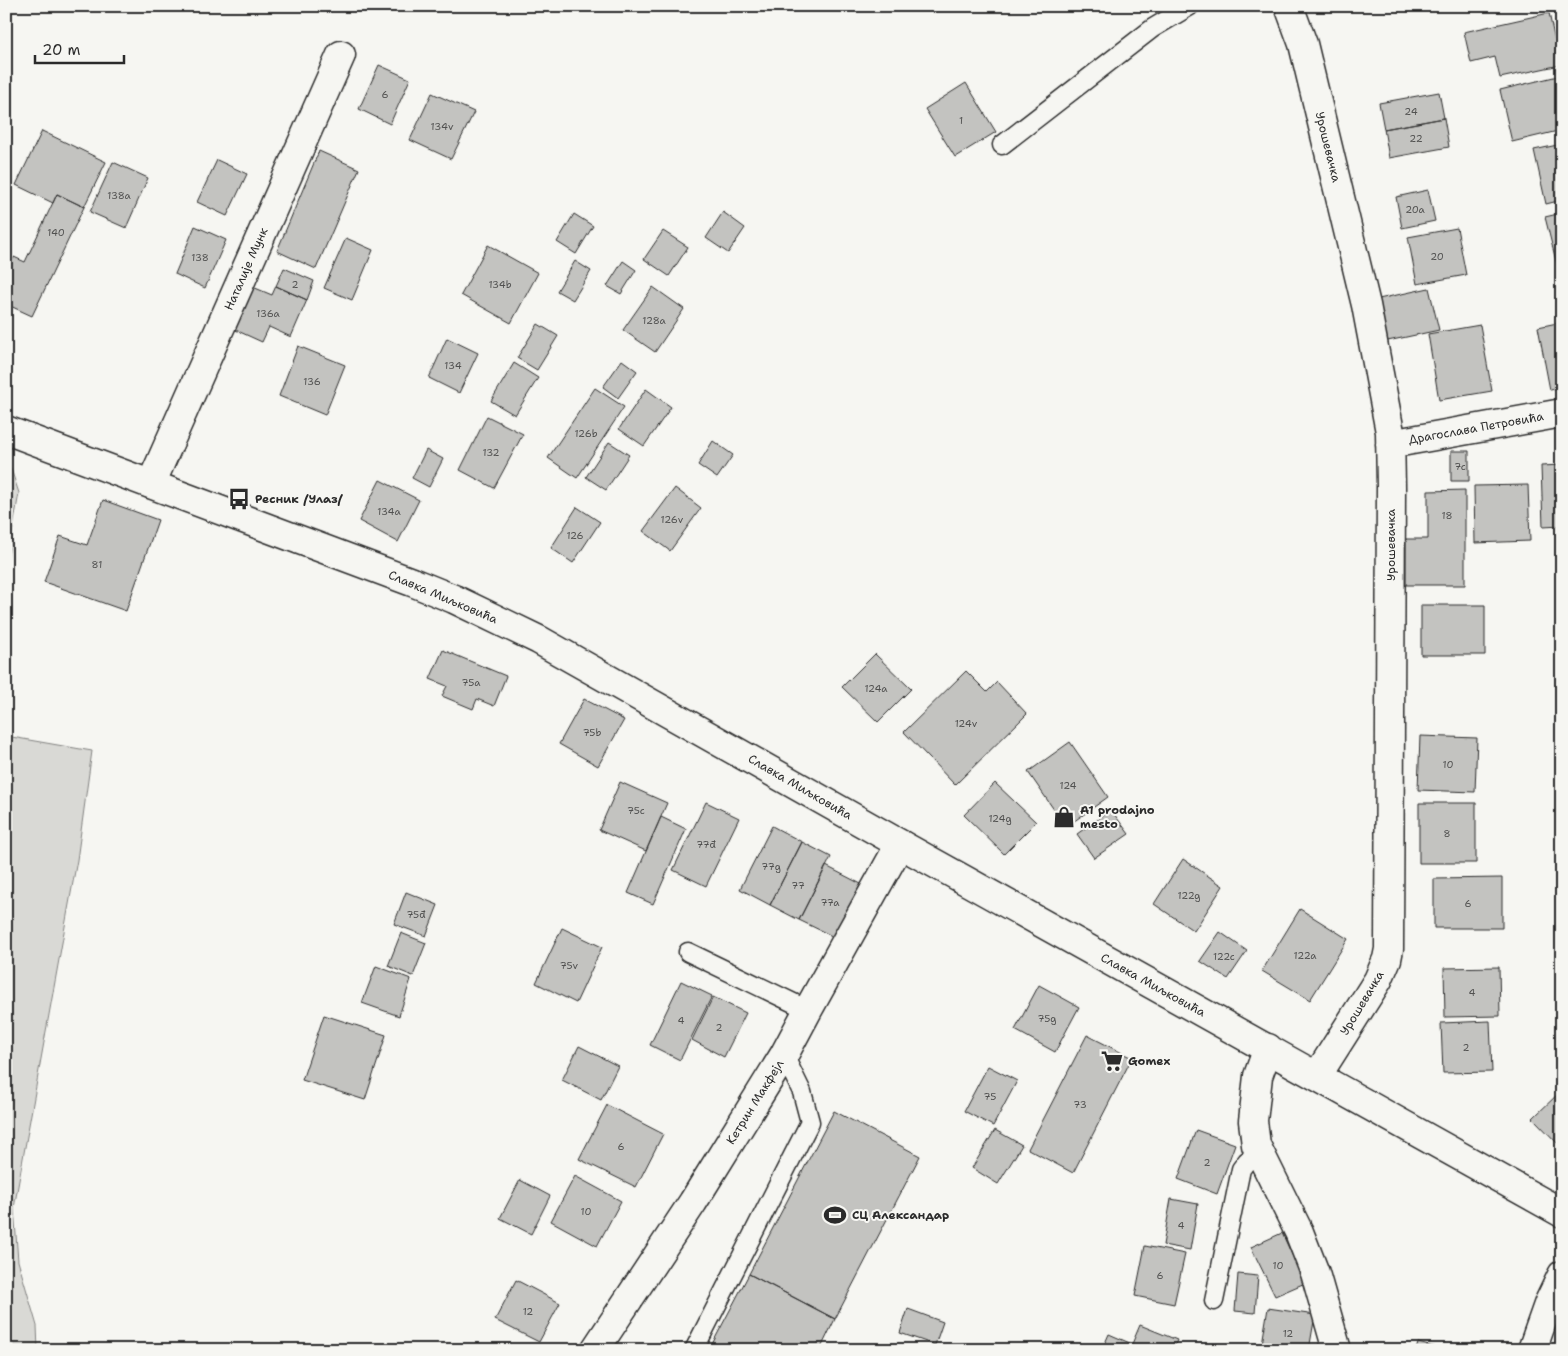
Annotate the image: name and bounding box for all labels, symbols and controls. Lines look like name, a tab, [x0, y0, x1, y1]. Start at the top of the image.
scale bar	[35, 32, 124, 64]
text: 20 m	[42, 40, 81, 60]
house number: 6	[382, 88, 389, 101]
house number: 24	[1404, 105, 1418, 118]
street label: Урошевачка	[1312, 110, 1345, 184]
house number: 1	[959, 114, 963, 127]
house number: 134v	[431, 120, 454, 133]
house number: 22	[1409, 132, 1423, 145]
house number: 138a	[107, 189, 131, 202]
house number: 20a	[1405, 203, 1426, 216]
street label: Наталије Мунк	[221, 225, 272, 313]
house number: 140	[47, 226, 65, 239]
house number: 20	[1430, 250, 1444, 263]
house number: 138	[191, 251, 209, 264]
house number: 2	[292, 278, 299, 291]
house number: 134b	[488, 278, 512, 291]
house number: 136a	[256, 307, 281, 320]
house number: 128a	[642, 314, 666, 327]
house number: 134	[444, 359, 462, 372]
house number: 136	[303, 375, 321, 388]
street label: Драгослава Петровића	[1407, 408, 1545, 448]
house number: 126b	[574, 427, 598, 440]
house number: 132	[482, 446, 500, 459]
house number: 7c	[1454, 460, 1466, 473]
bus stop icon: Ресник /Улаз/	[226, 486, 252, 512]
place label: Ресник /Улаз/	[255, 491, 343, 507]
house number: 134a	[377, 505, 401, 518]
street label: Урошевачка	[1383, 508, 1399, 581]
house number: 18	[1441, 509, 1453, 522]
house number: 126v	[661, 513, 684, 526]
house number: 126	[566, 529, 584, 542]
house number: 81	[92, 558, 102, 571]
street label: Славка Миљковића	[386, 567, 501, 628]
house number: 75a	[462, 676, 481, 689]
house number: 124a	[864, 682, 888, 695]
house number: 124v	[955, 717, 978, 730]
house number: 75b	[583, 726, 601, 739]
street label: Славка Миљковића	[745, 751, 855, 824]
house number: 10	[1443, 758, 1453, 771]
house number: 124	[1059, 779, 1077, 792]
place label: A1 prodajno mesto	[1080, 802, 1155, 832]
house number: 75c	[627, 804, 645, 817]
shop icon: A1 prodajno mesto	[1051, 804, 1077, 830]
house number: 124g	[988, 812, 1012, 825]
house number: 8	[1444, 827, 1451, 840]
house number: 77đ	[696, 838, 717, 851]
house number: 77g	[761, 860, 781, 873]
house number: 77	[791, 879, 805, 892]
house number: 122g	[1178, 889, 1200, 902]
house number: 77a	[820, 896, 840, 909]
house number: 6	[1465, 897, 1472, 910]
house number: 75đ	[406, 908, 426, 921]
house number: 122a	[1293, 949, 1317, 962]
street label: Славка Миљковића	[1098, 950, 1209, 1021]
house number: 122c	[1213, 950, 1235, 963]
house number: 75v	[560, 959, 579, 972]
street label: Урошевачка	[1337, 967, 1388, 1038]
house number: 4	[1469, 986, 1476, 999]
house number: 75g	[1038, 1012, 1056, 1025]
house number: 4	[678, 1014, 685, 1027]
house number: 2	[716, 1021, 723, 1034]
house number: 2	[1463, 1041, 1470, 1054]
supermarket icon: Gomex	[1099, 1048, 1125, 1074]
place label: Gomex	[1128, 1053, 1171, 1069]
street label: Кетрин Макфејл	[723, 1056, 788, 1147]
house number: 75	[984, 1090, 996, 1103]
house number: 73	[1073, 1098, 1087, 1111]
house number: 6	[618, 1140, 625, 1153]
house number: 2	[1204, 1156, 1211, 1169]
sports icon: СЦ Александар	[822, 1202, 848, 1228]
house number: 10	[581, 1205, 591, 1218]
place label: СЦ Александар	[852, 1207, 949, 1223]
house number: 4	[1178, 1219, 1185, 1232]
house number: 10	[1273, 1259, 1283, 1272]
house number: 6	[1157, 1269, 1164, 1282]
house number: 12	[523, 1305, 533, 1318]
house number: 12	[1283, 1327, 1293, 1340]

